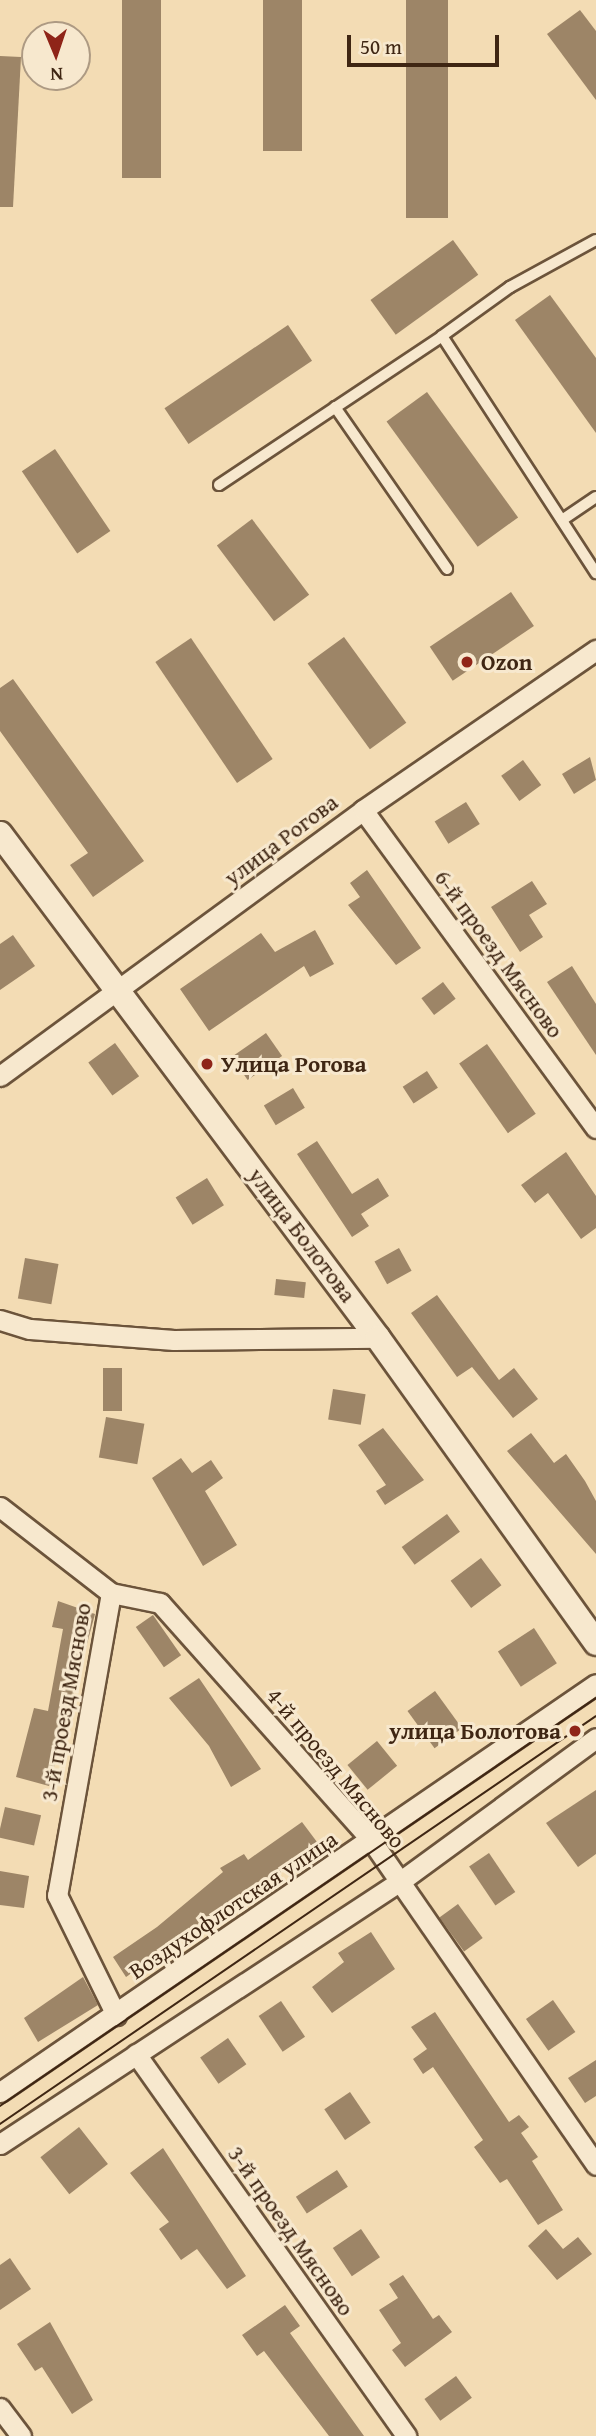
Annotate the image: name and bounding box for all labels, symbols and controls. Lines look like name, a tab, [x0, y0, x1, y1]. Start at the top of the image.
north arrow	[21, 21, 91, 91]
scale bar	[351, 21, 503, 65]
text: 50 m	[360, 31, 402, 62]
text: N	[50, 61, 64, 89]
place label: Ozon	[481, 648, 532, 676]
marker: Ozon	[459, 654, 475, 670]
street label: улица Рогова	[219, 788, 343, 892]
street label: 6-й проезд Мясново	[429, 865, 569, 1043]
place label: Улица Рогова	[221, 1050, 367, 1078]
marker: Улица Рогова	[199, 1056, 215, 1072]
street label: улица Болотова	[242, 1162, 362, 1308]
street label: 3-й проезд Мясново	[35, 1601, 97, 1803]
street label: 4-й проезд Мясново	[261, 1682, 411, 1854]
place label: улица Болотова	[389, 1717, 561, 1745]
marker: улица Болотова	[567, 1723, 583, 1739]
street label: Воздухофлотская улица	[124, 1825, 342, 1985]
street label: 3-й проезд Мясново	[222, 2141, 360, 2321]

